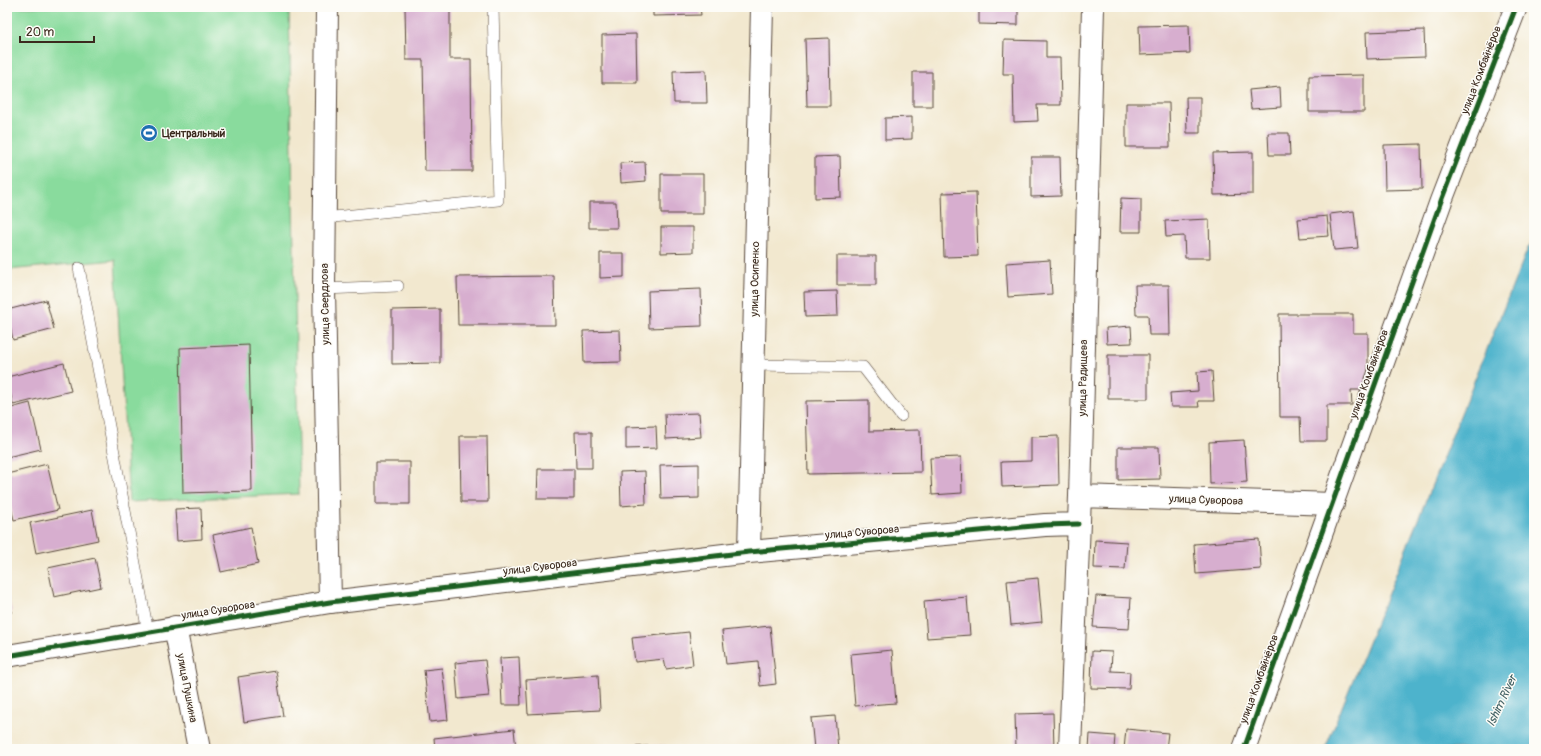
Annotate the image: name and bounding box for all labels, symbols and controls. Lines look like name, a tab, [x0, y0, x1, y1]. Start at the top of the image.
scale bar	[20, 18, 94, 44]
street label: улица Комбайнёров	[1458, 24, 1504, 117]
text: 20 m	[26, 25, 55, 40]
sports icon: Центральный	[139, 123, 159, 143]
place label: Центральный	[162, 127, 225, 140]
street label: улица Осипенко	[748, 241, 762, 318]
street label: улица Свердлова	[318, 263, 332, 346]
street label: улица Комбайнёров	[1346, 328, 1391, 421]
street label: улица Радищева	[1076, 340, 1090, 417]
street label: улица Суворова	[1168, 492, 1243, 508]
street label: улица Суворова	[823, 522, 900, 542]
street label: улица Суворова	[501, 556, 578, 578]
street label: улица Суворова	[179, 598, 256, 622]
street label: улица Комбайнёров	[1236, 633, 1281, 726]
street label: улица Пушкина	[174, 651, 200, 724]
water label: Ishim River	[1484, 672, 1521, 729]

